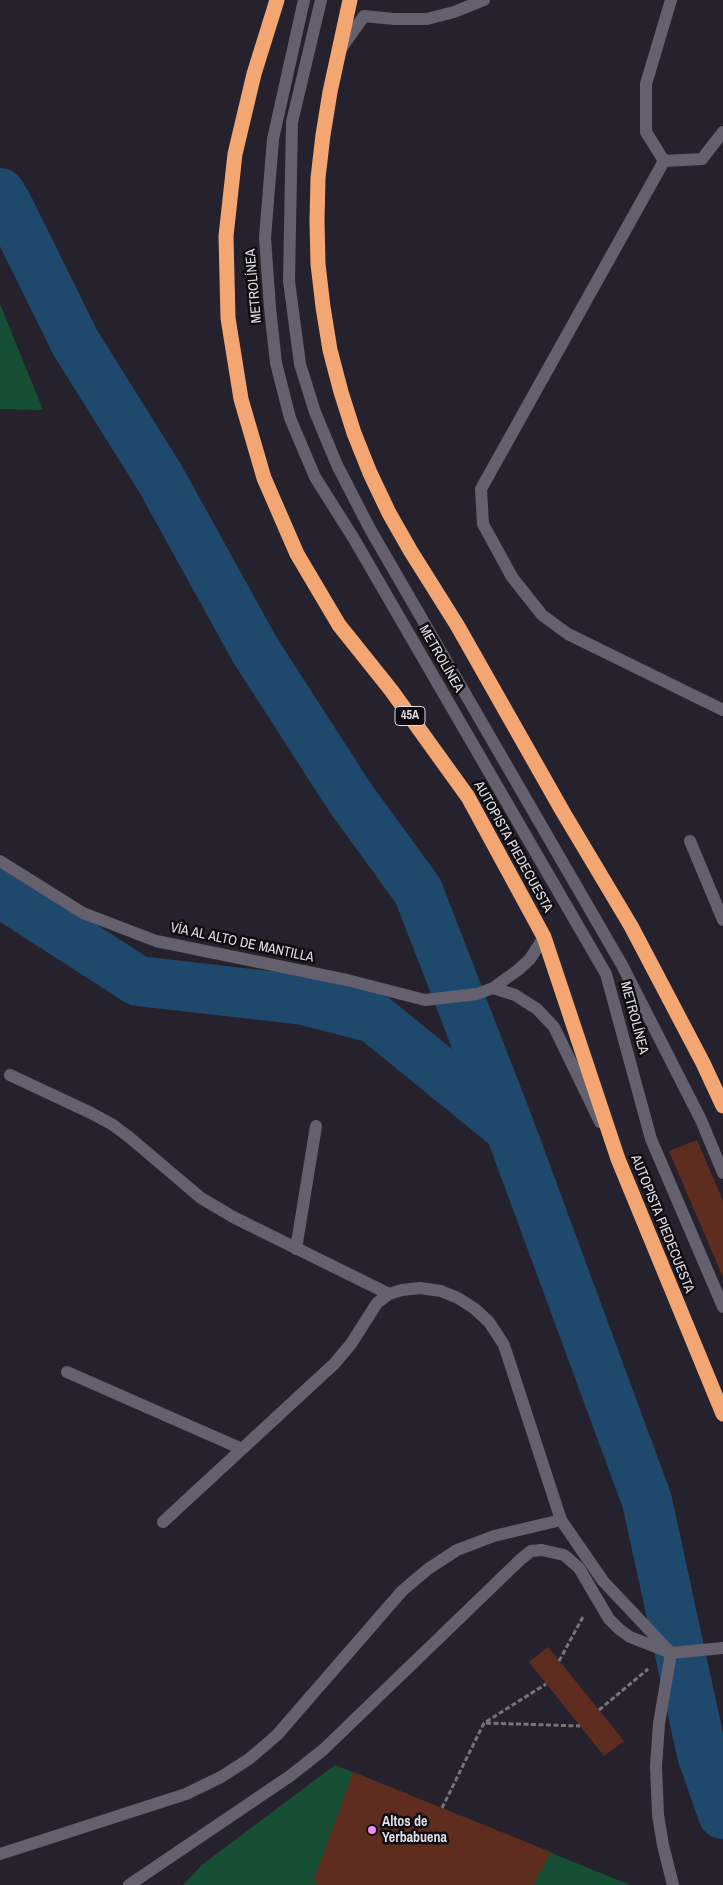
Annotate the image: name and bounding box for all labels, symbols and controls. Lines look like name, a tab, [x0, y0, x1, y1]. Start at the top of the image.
street label: METROLÍNEA	[242, 248, 266, 324]
street label: METROLÍNEA	[415, 622, 467, 696]
road number: 45A	[395, 706, 425, 726]
street label: AUTOPISTA PIEDECUESTA	[470, 778, 556, 916]
street label: VÍA AL ALTO DE MANTILLA	[169, 920, 315, 966]
street label: METROLÍNEA	[616, 980, 652, 1056]
street label: AUTOPISTA PIEDECUESTA	[627, 1153, 697, 1295]
place label: Altos de Yerbabuena	[382, 1814, 447, 1846]
marker: Altos de Yerbabuena	[366, 1824, 378, 1836]

